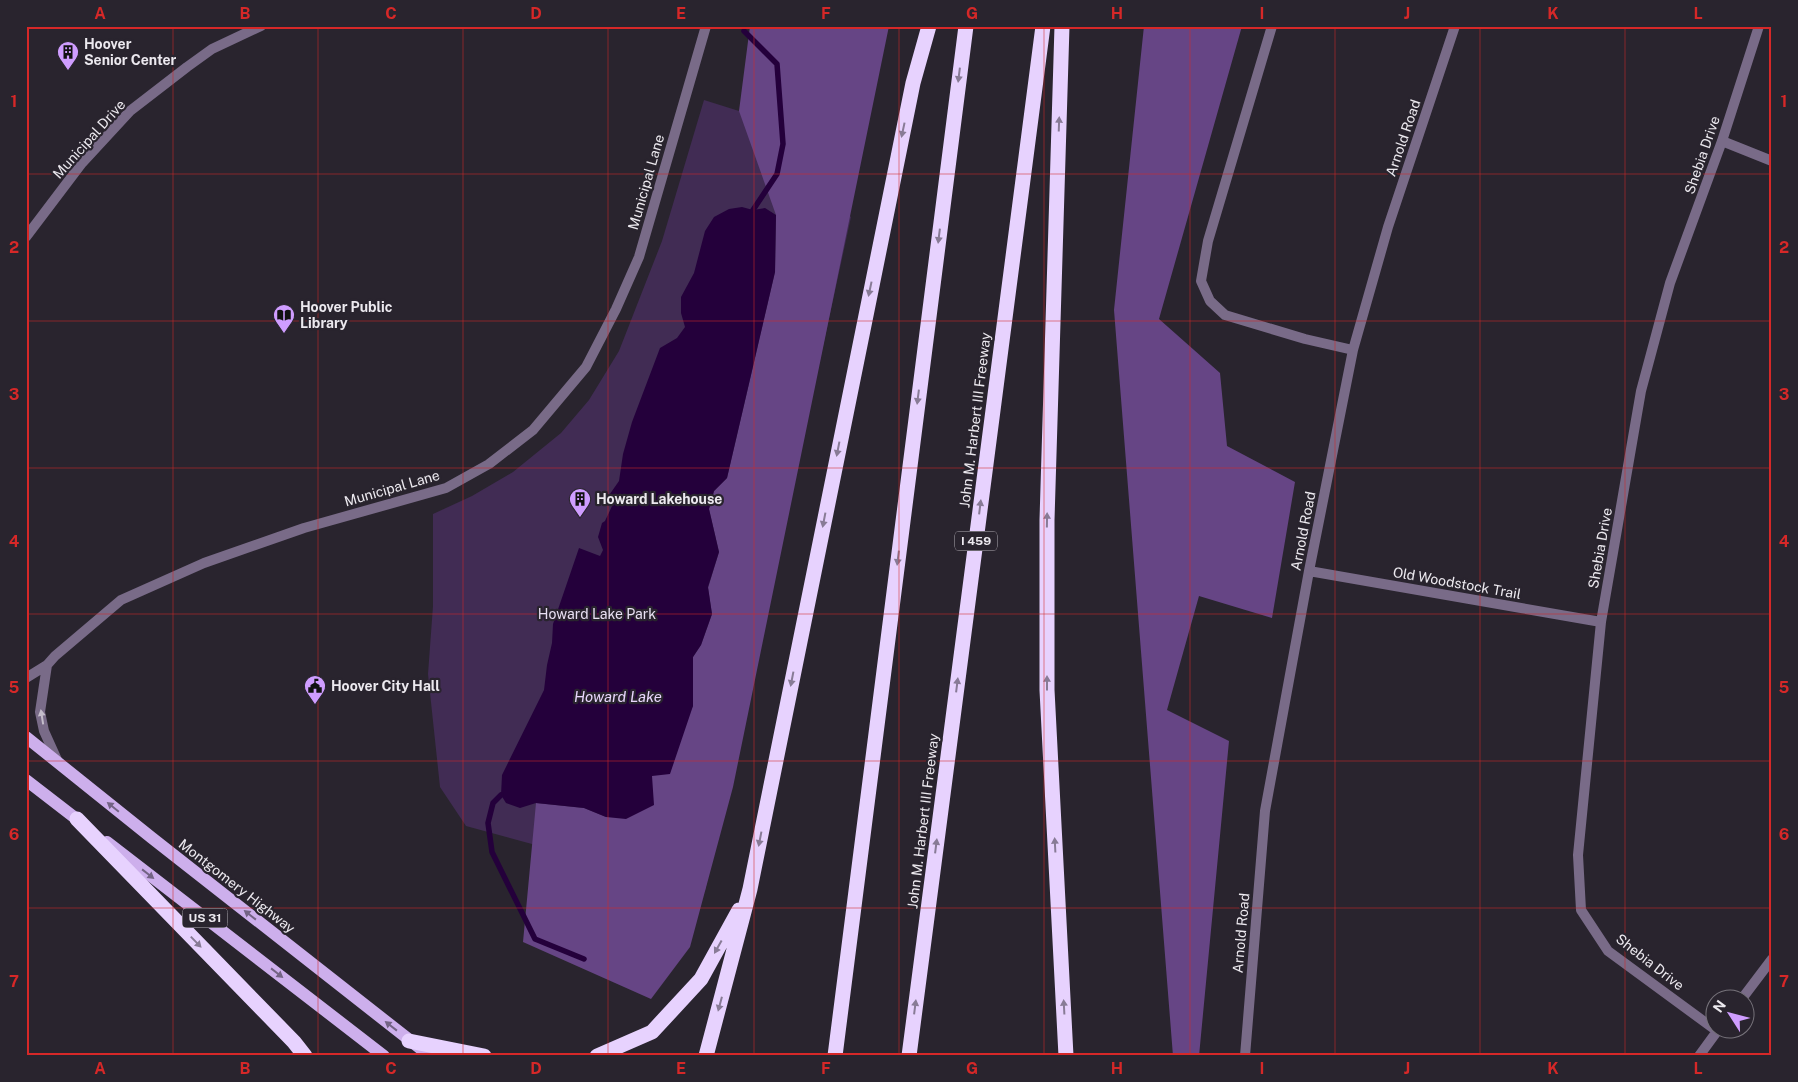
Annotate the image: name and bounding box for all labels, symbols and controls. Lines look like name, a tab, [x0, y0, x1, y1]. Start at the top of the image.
text: A	[94, 4, 106, 23]
text: B	[240, 4, 251, 23]
text: C	[385, 4, 397, 23]
text: D	[530, 4, 542, 23]
text: E	[676, 4, 686, 23]
text: F	[821, 4, 831, 23]
text: G	[966, 4, 978, 23]
text: H	[1111, 4, 1123, 23]
text: I	[1260, 4, 1264, 23]
text: J	[1404, 4, 1410, 23]
text: K	[1547, 4, 1559, 23]
text: L	[1693, 4, 1703, 23]
place label: Hoover Senior Center	[84, 36, 177, 68]
building icon: Hoover Senior Center	[56, 40, 80, 71]
one-way arrow	[955, 67, 963, 83]
text: 1	[11, 92, 17, 111]
text: 1	[1781, 92, 1787, 111]
street label: Municipal Drive	[49, 96, 129, 182]
street label: Arnold Road	[1382, 97, 1424, 179]
street label: Shebia Drive	[1681, 114, 1723, 196]
one-way arrow	[1055, 116, 1063, 132]
one-way arrow	[899, 123, 907, 138]
street label: Municipal Lane	[625, 132, 667, 232]
one-way arrow	[935, 228, 943, 244]
text: 2	[9, 238, 19, 257]
text: 2	[1779, 238, 1789, 257]
one-way arrow	[866, 282, 874, 297]
place label: Hoover Public Library	[300, 299, 393, 331]
library icon: Hoover Public Library	[272, 303, 296, 334]
street label: John M. Harbert III Freeway	[956, 331, 994, 509]
text: 3	[9, 385, 19, 404]
text: 3	[1779, 385, 1789, 404]
one-way arrow	[914, 389, 922, 405]
one-way arrow	[834, 441, 842, 456]
street label: Municipal Lane	[342, 467, 442, 509]
building icon: Howard Lakehouse	[568, 487, 592, 518]
street label: Arnold Road	[1287, 490, 1319, 572]
place label: Howard Lakehouse	[596, 491, 722, 507]
one-way arrow	[977, 498, 985, 514]
street label: Shebia Drive	[1585, 506, 1615, 590]
one-way arrow	[820, 512, 828, 528]
one-way arrow	[1043, 512, 1051, 528]
text: 4	[9, 532, 20, 551]
road number: I 459	[955, 532, 997, 550]
text: 4	[1779, 532, 1790, 551]
one-way arrow	[894, 551, 902, 567]
street label: Old Woodstock Trail	[1392, 564, 1522, 602]
park label: Howard Lake Park	[538, 606, 656, 622]
one-way arrow	[788, 672, 796, 687]
public building icon: Hoover City Hall	[303, 674, 327, 705]
one-way arrow	[1043, 674, 1051, 690]
one-way arrow	[953, 677, 961, 693]
text: 5	[9, 678, 20, 697]
place label: Hoover City Hall	[331, 678, 440, 694]
text: 5	[1779, 678, 1790, 697]
water label: Howard Lake	[574, 688, 662, 705]
one-way arrow	[37, 709, 45, 725]
street label: John M. Harbert III Freeway	[904, 732, 942, 910]
one-way arrow	[106, 801, 119, 812]
text: 6	[9, 825, 19, 844]
text: 6	[1779, 825, 1789, 844]
one-way arrow	[756, 831, 764, 847]
street label: Montgomery Highway	[176, 836, 299, 937]
one-way arrow	[1051, 837, 1059, 853]
one-way arrow	[932, 838, 940, 854]
one-way arrow	[141, 868, 154, 879]
street label: Arnold Road	[1230, 892, 1252, 974]
road number: US 31	[182, 908, 228, 928]
one-way arrow	[243, 910, 256, 921]
street label: Shebia Drive	[1613, 931, 1687, 994]
one-way arrow	[190, 936, 202, 948]
one-way arrow	[714, 940, 723, 954]
one-way arrow	[270, 967, 283, 978]
text: 7	[9, 972, 19, 991]
text: 7	[1779, 972, 1789, 991]
north arrow	[1706, 990, 1756, 1040]
one-way arrow	[715, 996, 723, 1011]
text: N	[1710, 997, 1729, 1015]
one-way arrow	[911, 999, 919, 1015]
one-way arrow	[1059, 999, 1067, 1015]
one-way arrow	[385, 1021, 398, 1032]
text: A	[94, 1059, 106, 1078]
text: B	[240, 1059, 251, 1078]
text: C	[385, 1059, 397, 1078]
text: D	[530, 1059, 542, 1078]
text: E	[676, 1059, 686, 1078]
text: F	[821, 1059, 831, 1078]
text: G	[966, 1059, 978, 1078]
text: H	[1111, 1059, 1123, 1078]
text: I	[1260, 1059, 1264, 1078]
text: J	[1404, 1059, 1410, 1078]
text: K	[1547, 1059, 1559, 1078]
text: L	[1693, 1059, 1703, 1078]

